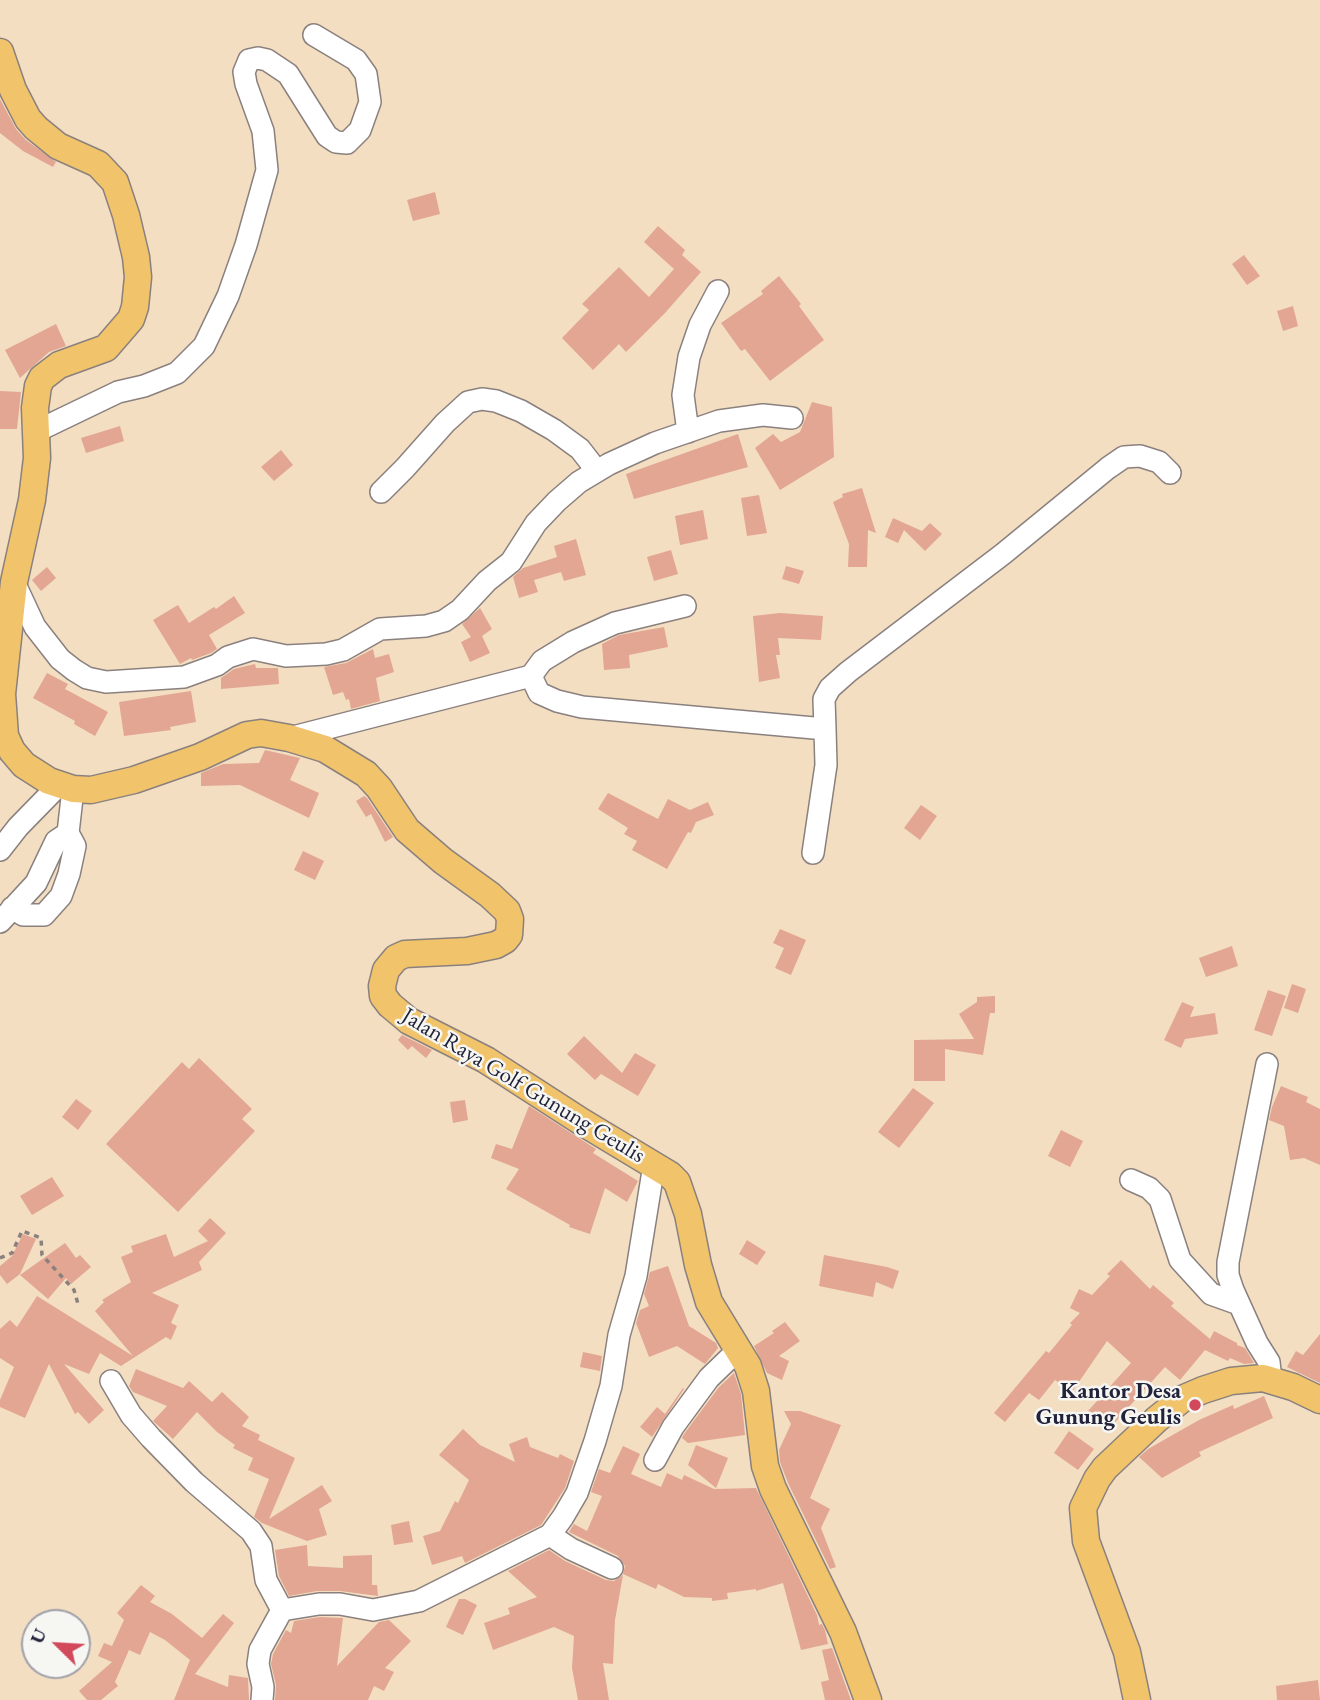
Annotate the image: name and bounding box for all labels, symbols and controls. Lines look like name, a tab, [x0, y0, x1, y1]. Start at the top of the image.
street label: Jalan Raya Golf Gunung Geulis	[396, 1002, 650, 1170]
place label: Kantor Desa Gunung Geulis	[1036, 1378, 1181, 1432]
marker: Kantor Desa Gunung Geulis	[1187, 1397, 1203, 1413]
north arrow	[21, 1609, 91, 1679]
text: U	[24, 1625, 52, 1648]

